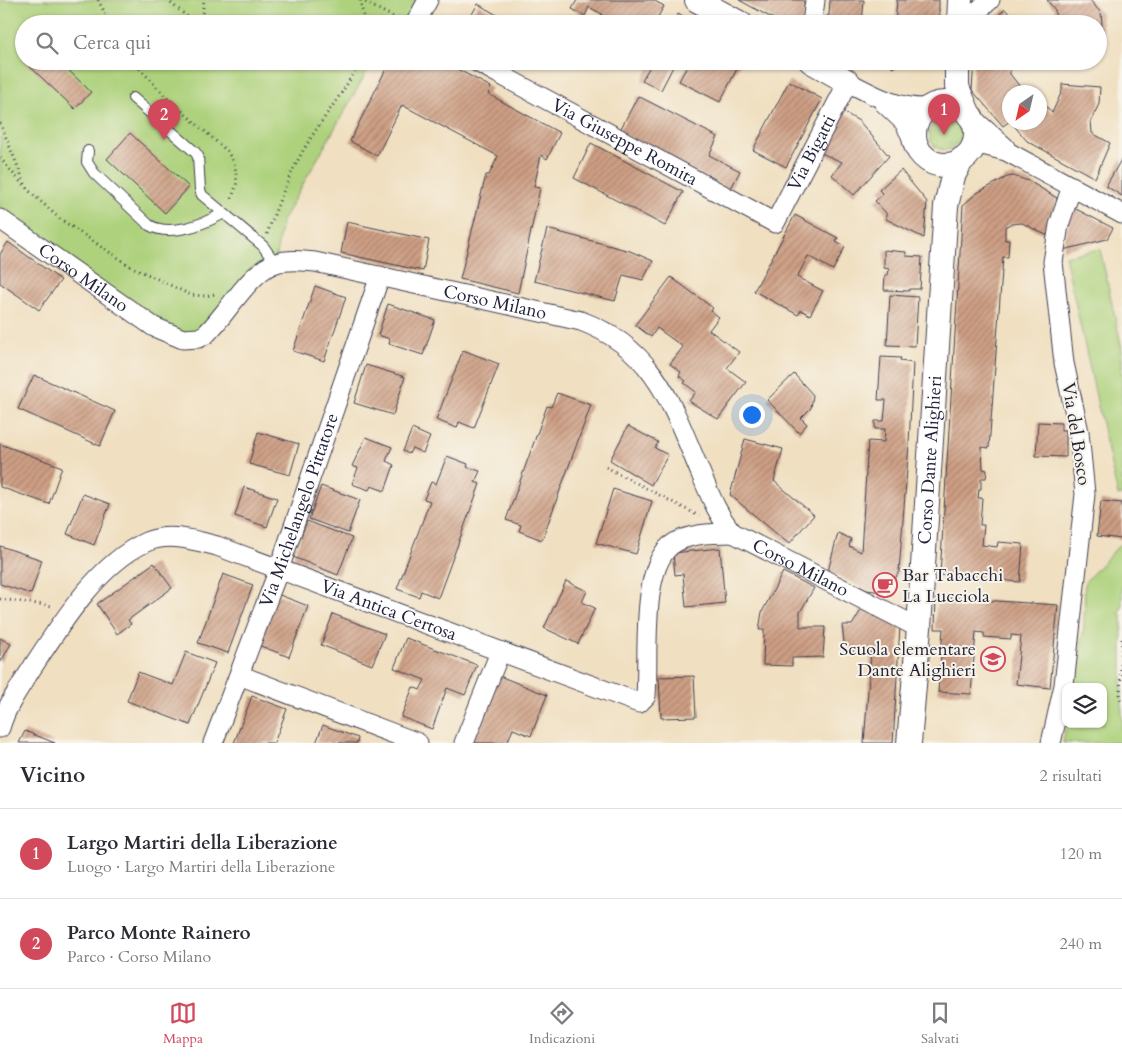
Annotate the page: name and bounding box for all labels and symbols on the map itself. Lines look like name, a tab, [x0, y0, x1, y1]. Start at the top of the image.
north arrow	[1002, 85, 1047, 130]
street label: Via Giuseppe Romita	[547, 92, 702, 191]
pin: 1	[928, 94, 960, 135]
pin: 2	[148, 99, 180, 140]
street label: Via Bigatti	[781, 110, 841, 195]
street label: Corso Milano	[33, 237, 134, 318]
street label: Corso Milano	[441, 278, 549, 326]
street label: Corso Dante Alighieri	[912, 374, 948, 545]
street label: Via del Bosco	[1056, 381, 1097, 488]
your location	[739, 402, 765, 428]
street label: Via Michelangelo Pittatore	[253, 410, 344, 611]
street label: Corso Milano	[748, 532, 853, 603]
place label: Bar Tabacchi La Lucciola	[902, 563, 1003, 609]
cafe icon: Bar Tabacchi La Lucciola	[872, 572, 898, 598]
street label: Via Antica Certosa	[317, 573, 460, 647]
place label: Scuola elementare Dante Alighieri	[839, 637, 976, 683]
school or university icon: Scuola elementare Dante Alighieri	[980, 646, 1006, 672]

